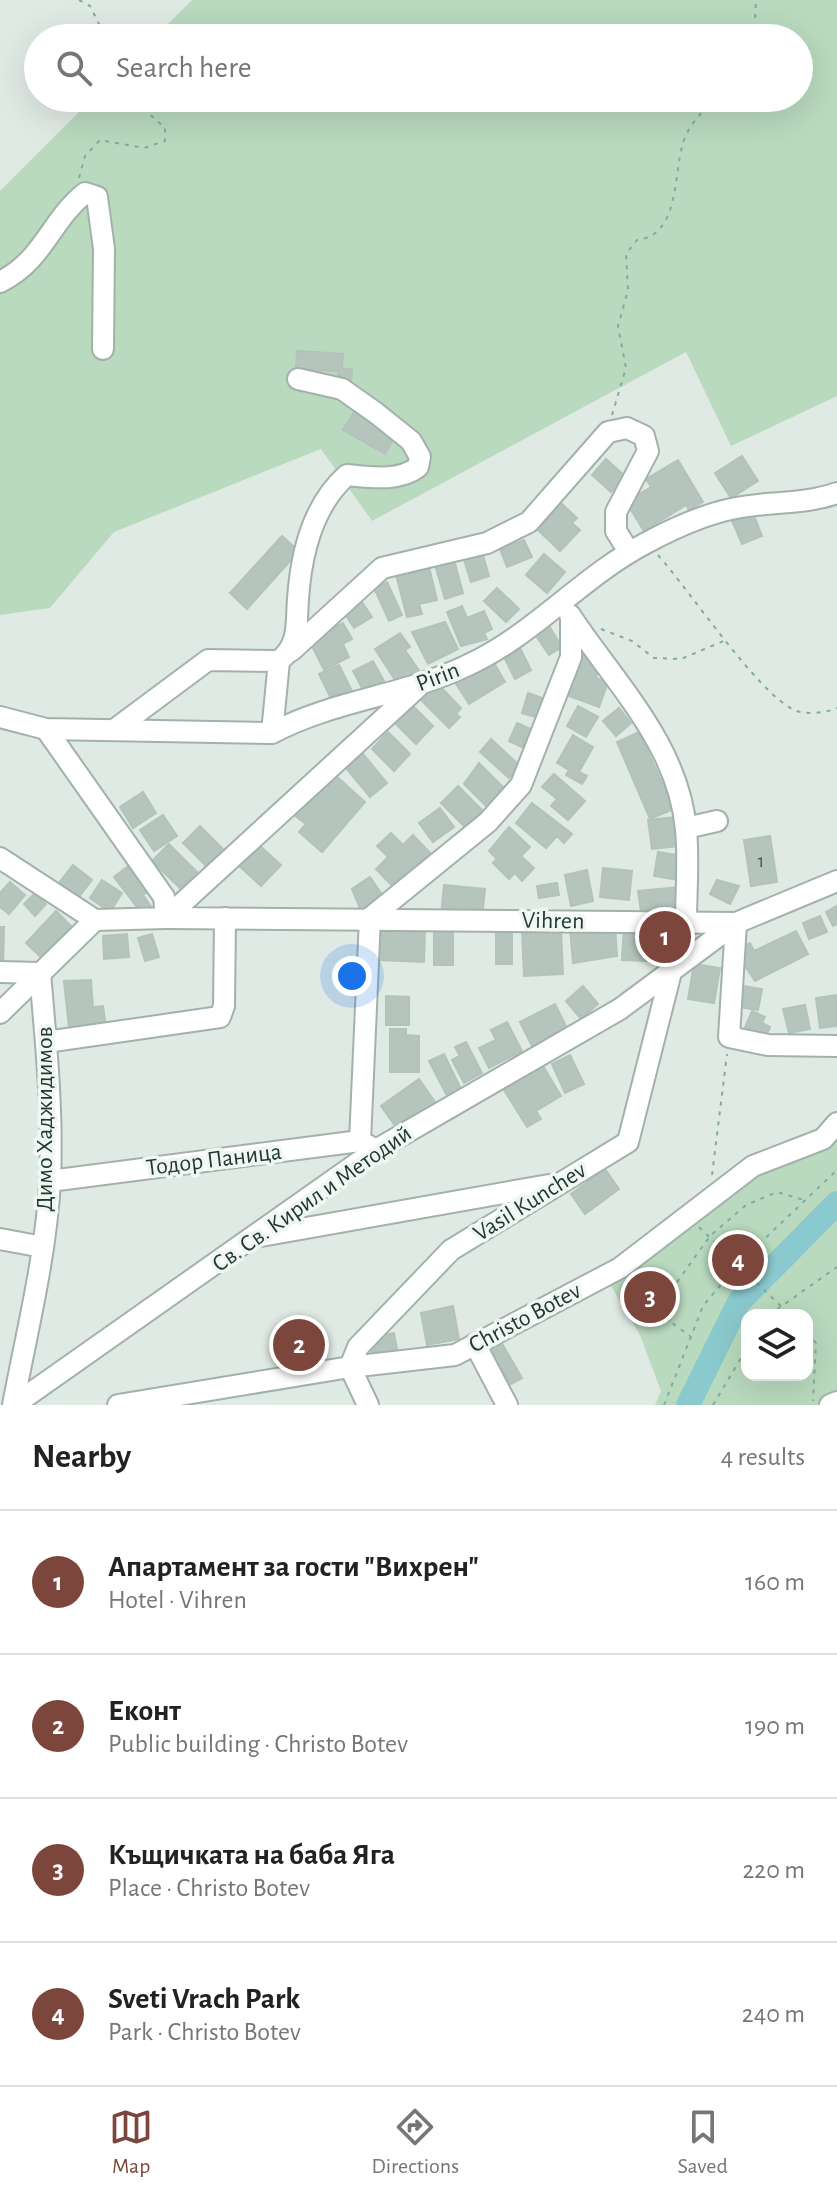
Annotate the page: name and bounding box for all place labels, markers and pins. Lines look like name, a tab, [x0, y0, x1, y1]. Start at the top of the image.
pin: 1	[639, 907, 691, 967]
pin: 4	[712, 1230, 764, 1290]
pin: 3	[624, 1267, 676, 1327]
pin: 2	[273, 1315, 325, 1375]

